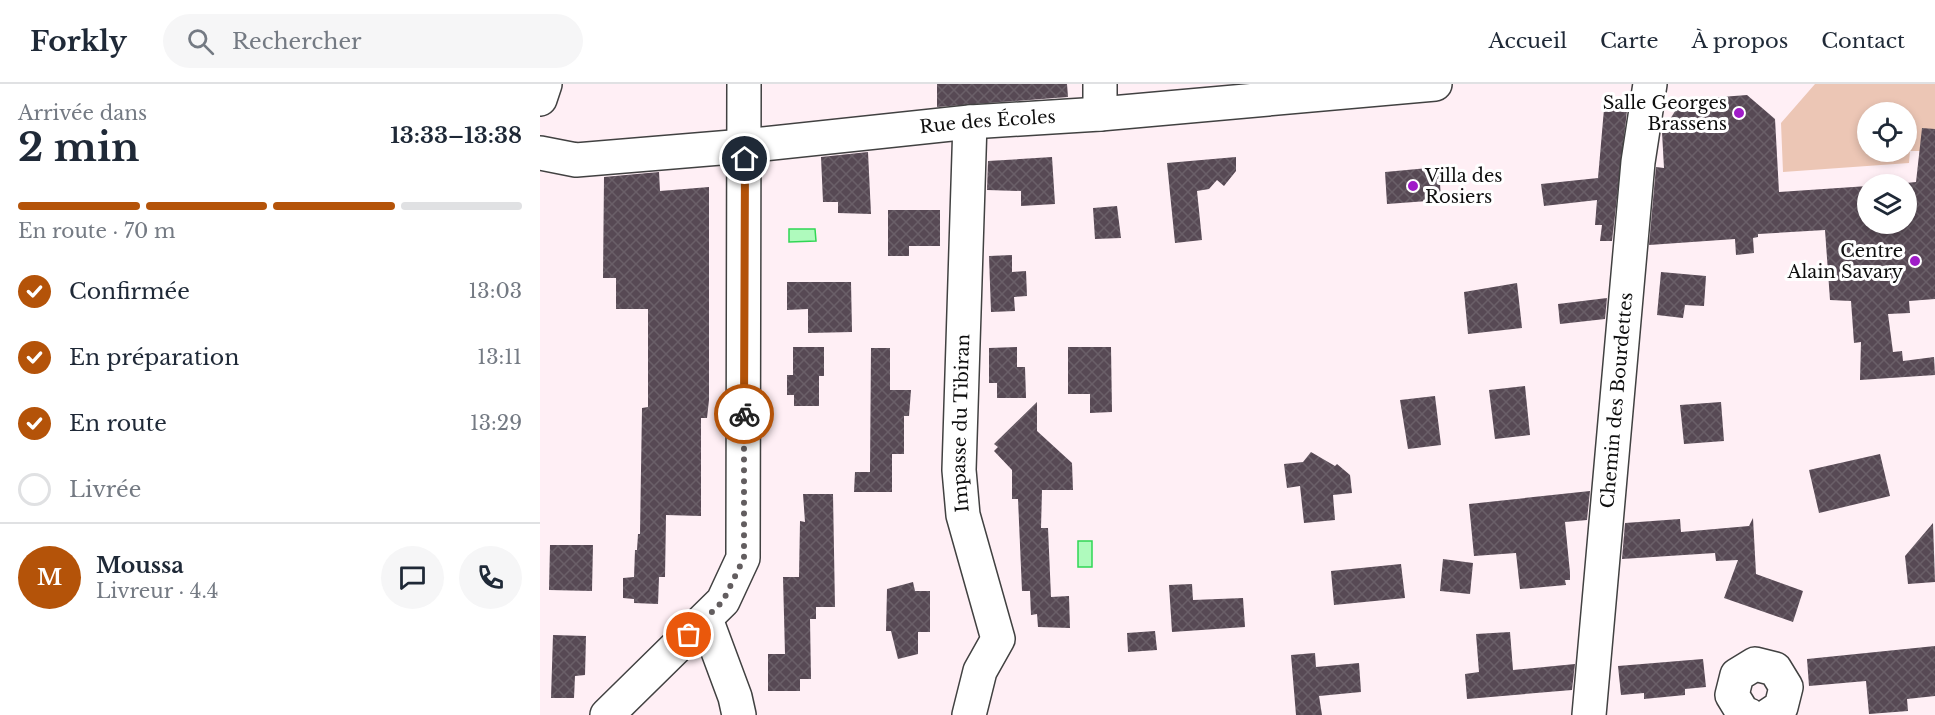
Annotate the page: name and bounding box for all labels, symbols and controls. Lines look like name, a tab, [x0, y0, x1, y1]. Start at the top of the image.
search box	[163, 14, 583, 68]
text: Forkly	[30, 24, 127, 59]
icon: search	[184, 25, 217, 58]
text: Rechercher	[232, 28, 362, 55]
text: Accueil	[1489, 28, 1567, 54]
text: Carte	[1600, 28, 1659, 54]
text: À propos	[1692, 28, 1788, 54]
text: Contact	[1821, 28, 1905, 54]
place label: Salle Georges Brassens	[1603, 92, 1727, 135]
text: Arrivée dans	[18, 101, 147, 125]
map controls	[1857, 102, 1917, 234]
button: locate	[1857, 102, 1917, 162]
street label: Rue des Écoles	[918, 106, 1056, 138]
marker: Salle Georges Brassens	[1732, 106, 1746, 120]
text: 13:33–13:38	[390, 122, 522, 149]
text: 2 min	[18, 123, 139, 172]
pin	[719, 133, 770, 184]
icon: home	[728, 142, 761, 175]
place label: Villa des Rosiers	[1424, 165, 1502, 208]
button: layers	[1857, 174, 1917, 234]
marker: Villa des Rosiers	[1406, 179, 1420, 193]
text: En route · 70 m	[18, 219, 176, 243]
place label: Centre Alain Savary	[1786, 240, 1903, 283]
marker: Centre Alain Savary	[1908, 254, 1922, 268]
icon: check	[18, 275, 51, 308]
text: Confirmée	[69, 278, 190, 305]
text: 13:03	[468, 279, 522, 303]
street label: Chemin des Bourdettes	[1596, 291, 1637, 509]
street label: Impasse du Tibiran	[948, 333, 974, 513]
icon: check	[18, 341, 51, 374]
text: En préparation	[69, 344, 239, 371]
text: 13:11	[477, 345, 522, 369]
courier	[714, 384, 774, 444]
icon: bike	[728, 398, 761, 431]
icon: check	[18, 407, 51, 440]
text: En route	[69, 410, 167, 437]
text: 13:29	[470, 411, 522, 435]
text: Livrée	[69, 476, 141, 503]
button: chat	[381, 546, 444, 609]
button: phone	[459, 546, 522, 609]
text: Moussa	[96, 552, 184, 579]
text: M	[37, 564, 62, 591]
text: Livreur · 4.4	[96, 579, 219, 603]
pin	[663, 609, 714, 660]
icon: bag	[672, 618, 705, 651]

